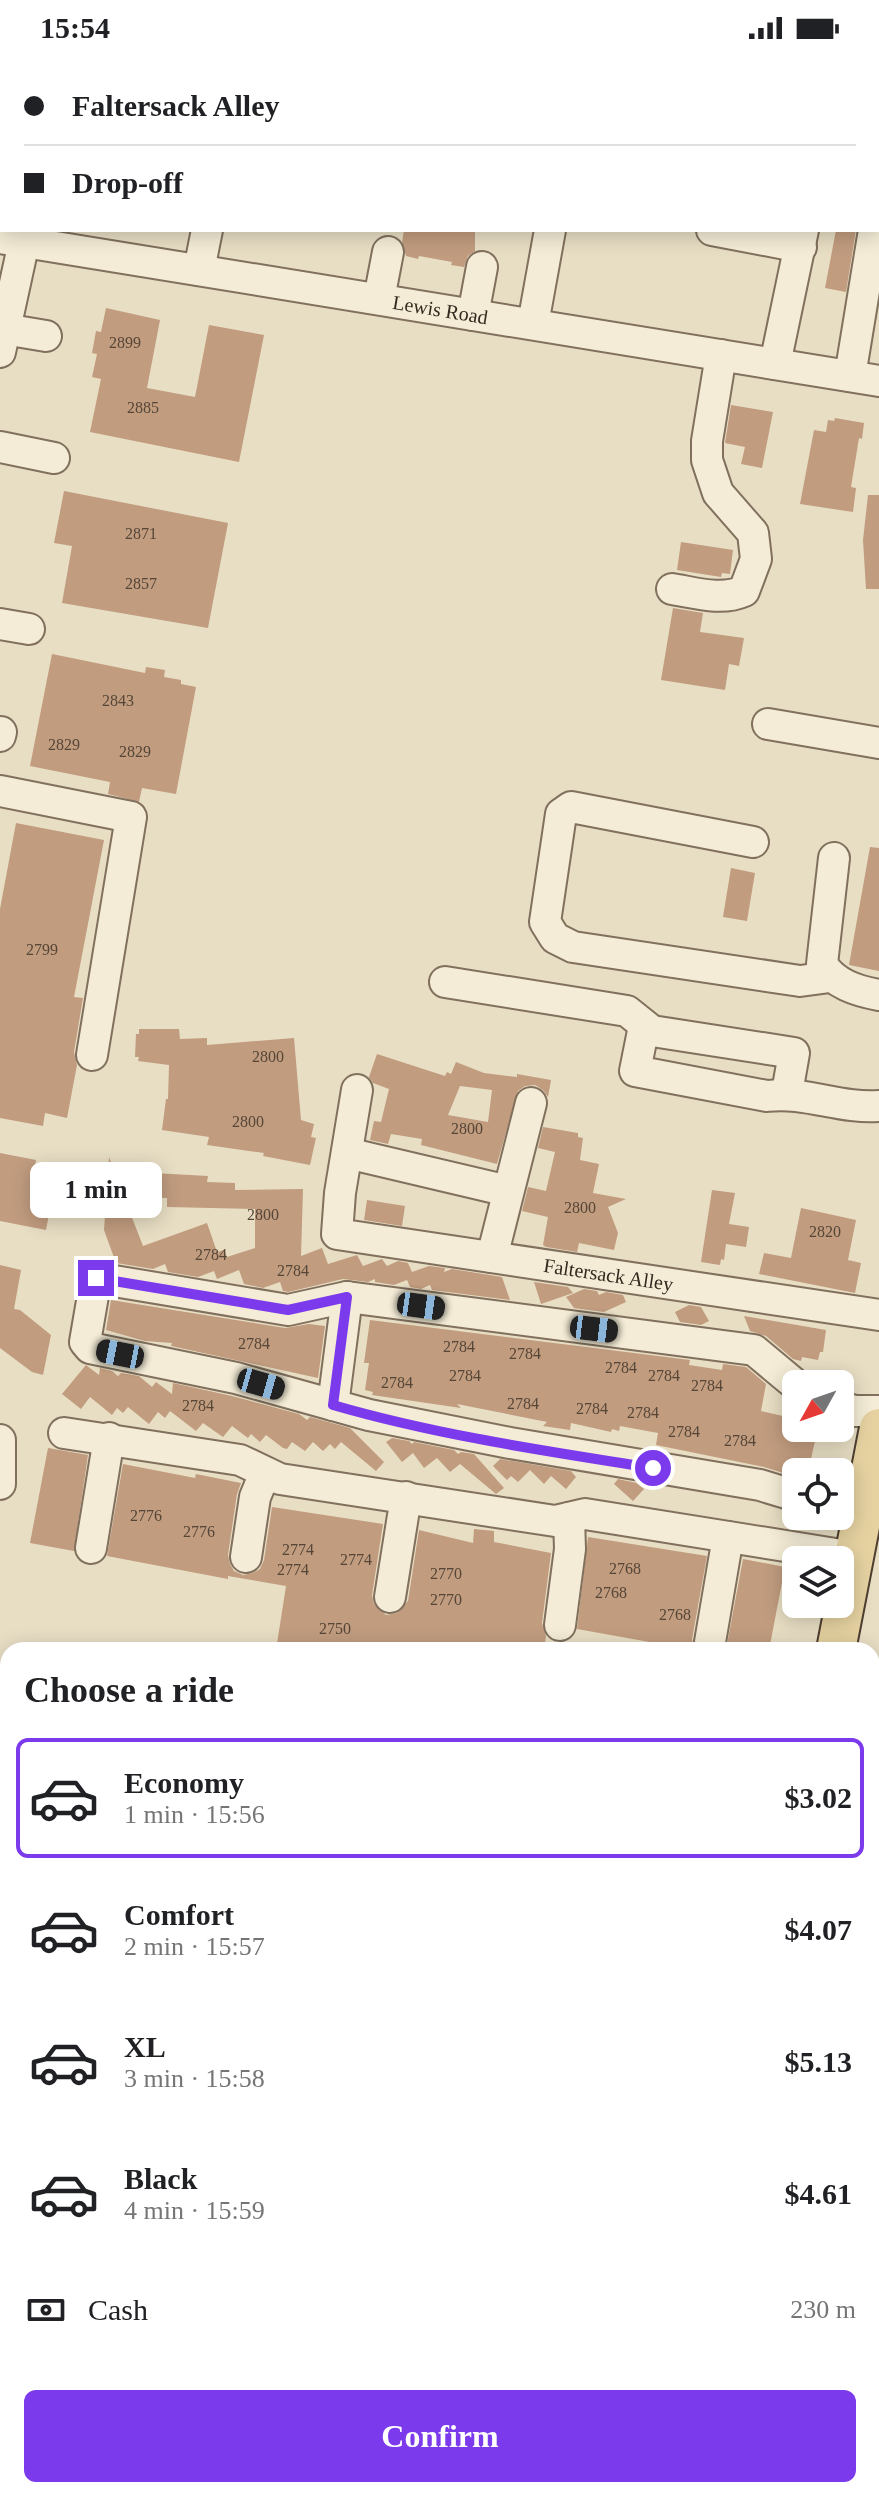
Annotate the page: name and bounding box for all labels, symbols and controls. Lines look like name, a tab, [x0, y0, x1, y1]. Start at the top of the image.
text: 15:54	[40, 11, 110, 44]
text: Faltersack Alley	[72, 89, 279, 122]
text: Drop-off	[72, 166, 183, 199]
street label: Lewis Road	[391, 291, 489, 328]
house number: 2899	[109, 334, 141, 351]
house number: 2885	[127, 399, 159, 416]
house number: 2871	[125, 525, 157, 542]
house number: 2857	[125, 575, 157, 592]
house number: 2843	[102, 692, 134, 709]
house number: 2829	[48, 736, 80, 753]
house number: 2829	[119, 743, 151, 760]
house number: 2799	[26, 941, 58, 958]
house number: 2800	[252, 1048, 284, 1065]
house number: 2800	[232, 1113, 264, 1130]
house number: 2800	[451, 1120, 483, 1137]
callout: 1 min	[30, 1162, 162, 1218]
text: 1 min	[65, 1175, 127, 1204]
house number: 2800	[564, 1199, 596, 1216]
house number: 2800	[247, 1206, 279, 1223]
house number: 2820	[809, 1223, 841, 1240]
house number: 2784	[195, 1246, 227, 1263]
street label: Faltersack Alley	[542, 1254, 675, 1296]
route end	[78, 1260, 114, 1296]
house number: 2784	[277, 1262, 309, 1279]
car	[396, 1291, 446, 1321]
car	[569, 1314, 619, 1344]
house number: 2784	[238, 1335, 270, 1352]
car	[94, 1338, 146, 1370]
house number: 2784	[443, 1338, 475, 1355]
house number: 2784	[509, 1345, 541, 1362]
house number: 2784	[605, 1359, 637, 1376]
car	[235, 1366, 287, 1402]
house number: 2784	[449, 1367, 481, 1384]
house number: 2784	[648, 1367, 680, 1384]
north arrow	[782, 1370, 854, 1442]
map controls	[782, 1370, 854, 1618]
house number: 2784	[381, 1374, 413, 1391]
house number: 2784	[691, 1377, 723, 1394]
house number: 2784	[507, 1395, 539, 1412]
house number: 2784	[182, 1397, 214, 1414]
house number: 2784	[576, 1400, 608, 1417]
house number: 2784	[627, 1404, 659, 1421]
house number: 2784	[668, 1423, 700, 1440]
house number: 2784	[724, 1432, 756, 1449]
route start	[635, 1450, 671, 1486]
button: locate	[782, 1458, 854, 1530]
house number: 2776	[130, 1507, 162, 1524]
house number: 2776	[183, 1523, 215, 1540]
house number: 2774	[282, 1541, 314, 1558]
button: layers	[782, 1546, 854, 1618]
house number: 2774	[340, 1551, 372, 1568]
house number: 2768	[609, 1560, 641, 1577]
house number: 2774	[277, 1561, 309, 1578]
house number: 2770	[430, 1565, 462, 1582]
house number: 2768	[595, 1584, 627, 1601]
house number: 2770	[430, 1591, 462, 1608]
house number: 2768	[659, 1606, 691, 1623]
house number: 2750	[319, 1620, 351, 1637]
text: Choose a ride	[24, 1670, 234, 1710]
icon: car	[28, 1762, 100, 1834]
text: Economy	[124, 1766, 244, 1799]
text: $3.02	[785, 1781, 852, 1814]
text: 1 min · 15:56	[124, 1800, 265, 1829]
icon: car	[28, 1894, 100, 1966]
text: Comfort	[124, 1898, 234, 1931]
text: $4.07	[785, 1913, 852, 1946]
text: 2 min · 15:57	[124, 1932, 265, 1961]
icon: car	[28, 2026, 100, 2098]
text: XL	[124, 2030, 166, 2063]
text: $5.13	[785, 2045, 852, 2078]
text: 3 min · 15:58	[124, 2064, 265, 2093]
icon: car	[28, 2158, 100, 2230]
text: Black	[124, 2162, 197, 2195]
text: $4.61	[785, 2177, 852, 2210]
text: 4 min · 15:59	[124, 2196, 265, 2225]
icon: cash	[24, 2288, 68, 2332]
text: Cash	[88, 2293, 148, 2326]
text: 230 m	[790, 2295, 856, 2324]
button: Confirm	[24, 2390, 856, 2482]

